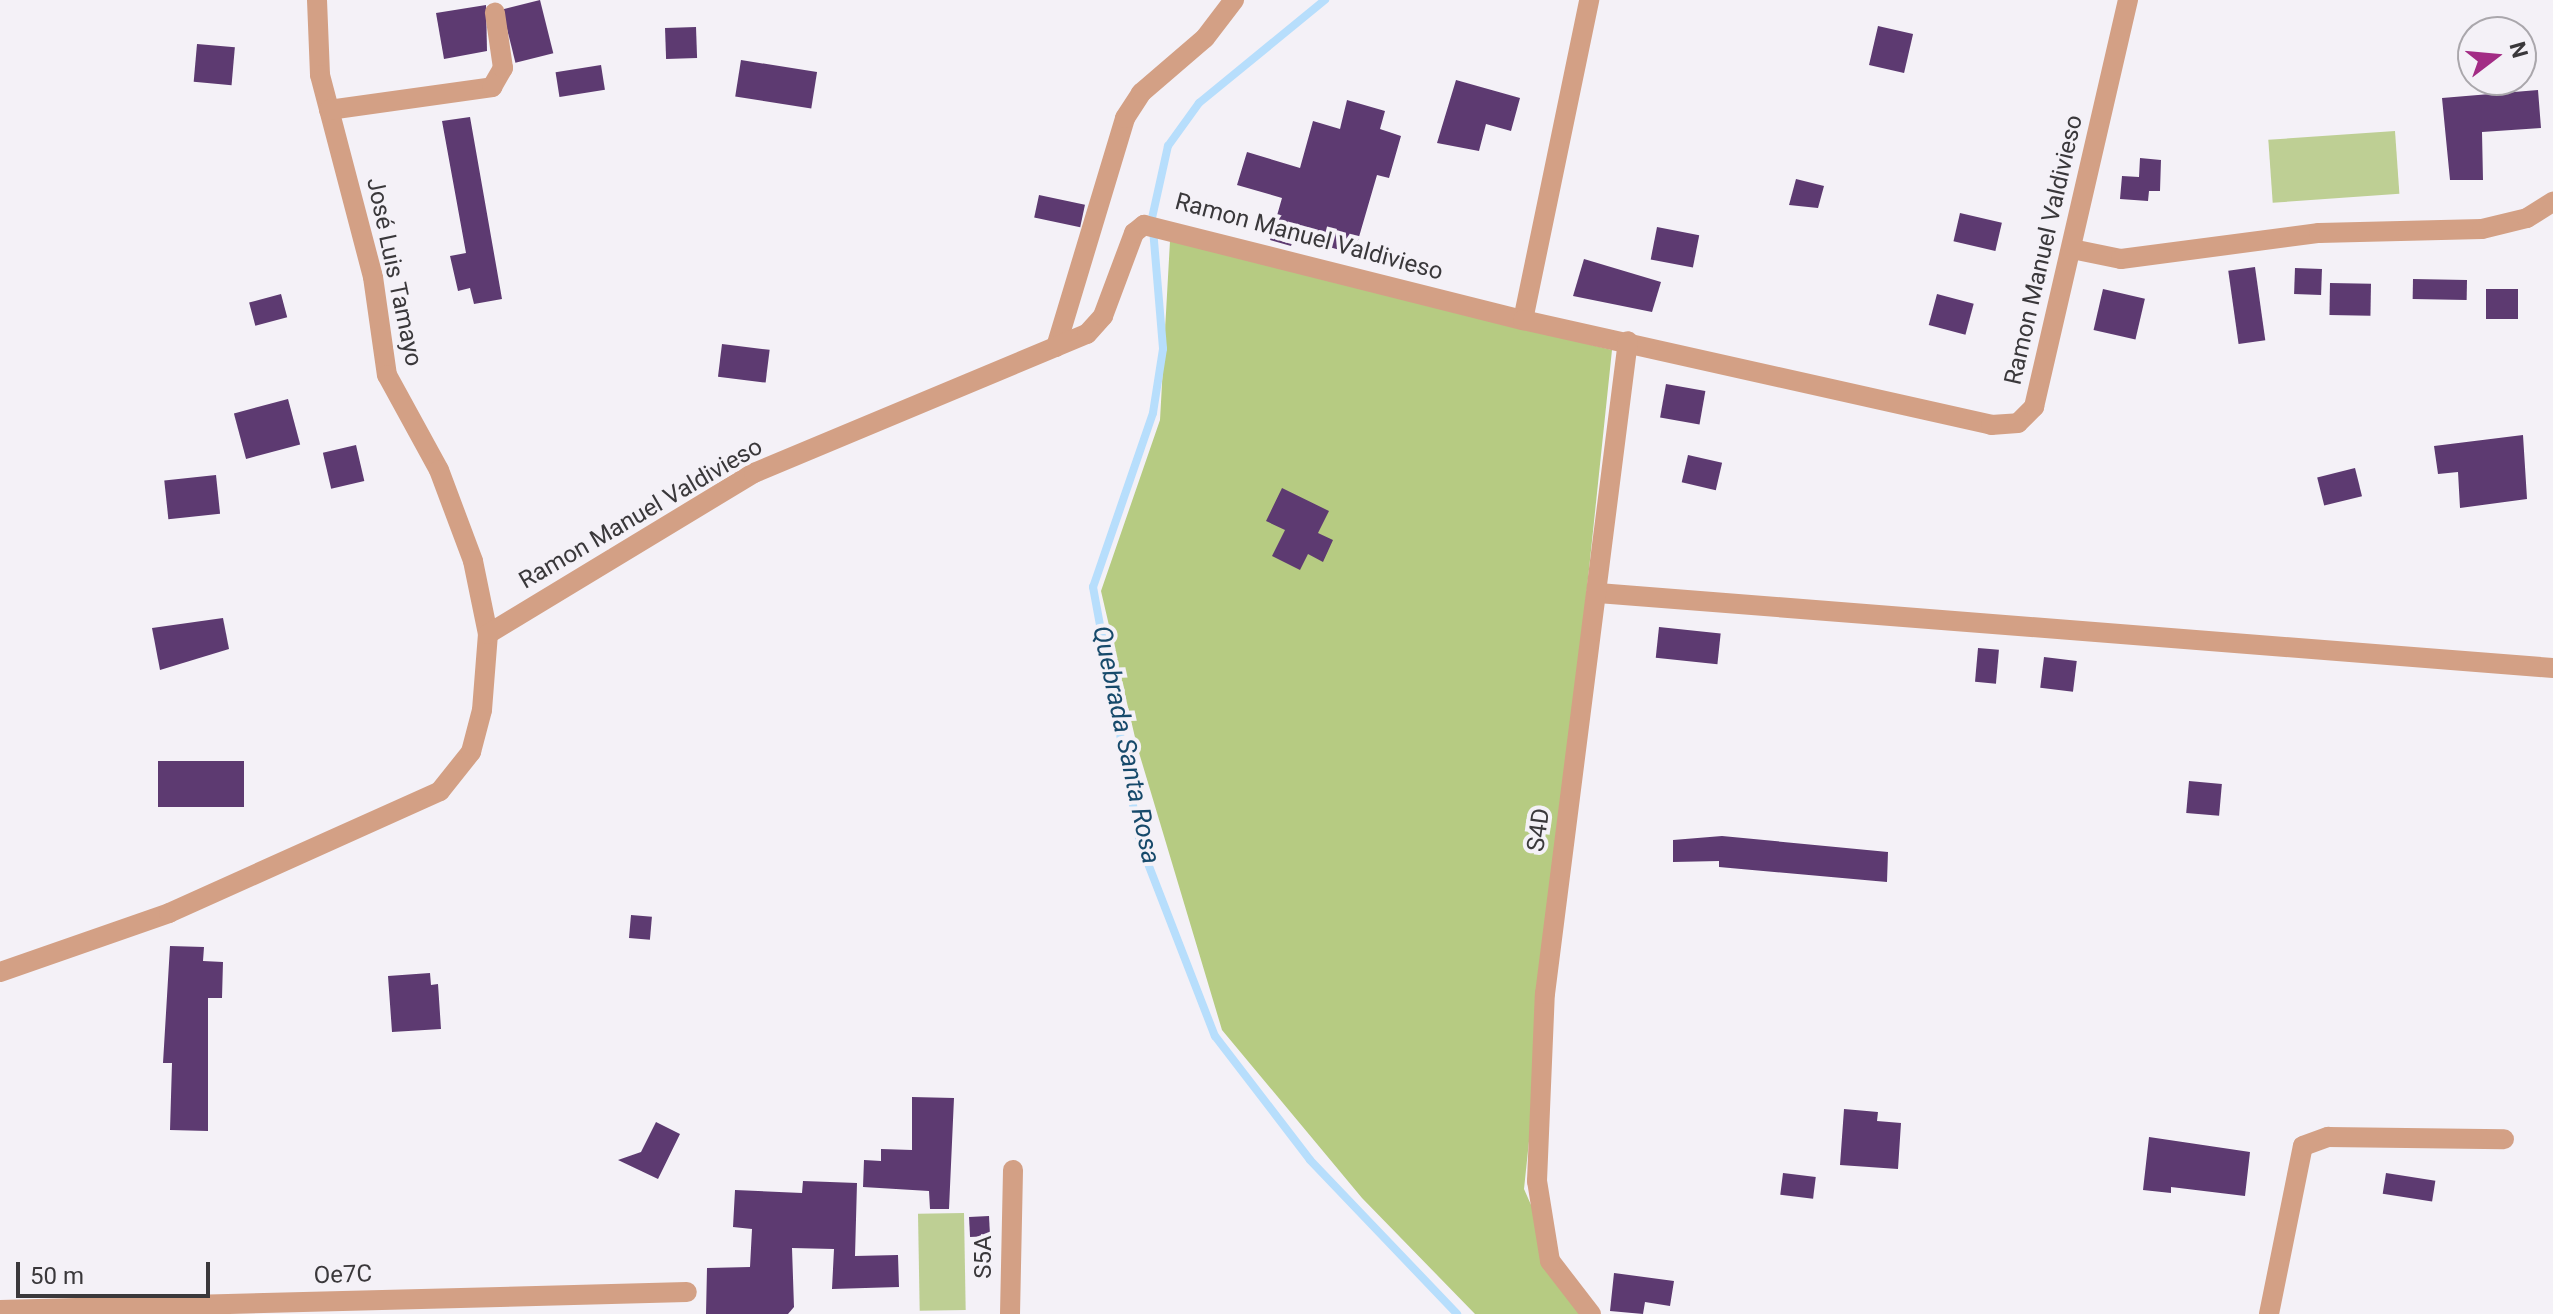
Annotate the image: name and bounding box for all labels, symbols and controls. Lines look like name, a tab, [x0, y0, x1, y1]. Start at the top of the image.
north arrow	[2457, 16, 2537, 96]
text: N	[2504, 39, 2533, 61]
street label: Ramon Manuel Valdivieso	[1999, 112, 2089, 388]
street label: José Luis Tamayo	[360, 175, 428, 369]
street label: Ramon Manuel Valdivieso	[1172, 187, 1446, 287]
street label: Ramon Manuel Valdivieso	[514, 433, 768, 595]
water label: Quebrada Santa Rosa	[1086, 623, 1166, 867]
street label: S4D	[1522, 806, 1556, 854]
street label: S5A	[970, 1235, 998, 1279]
scale bar	[20, 1246, 214, 1296]
street label: Oe7C	[313, 1260, 373, 1290]
text: 50 m	[30, 1262, 84, 1290]

